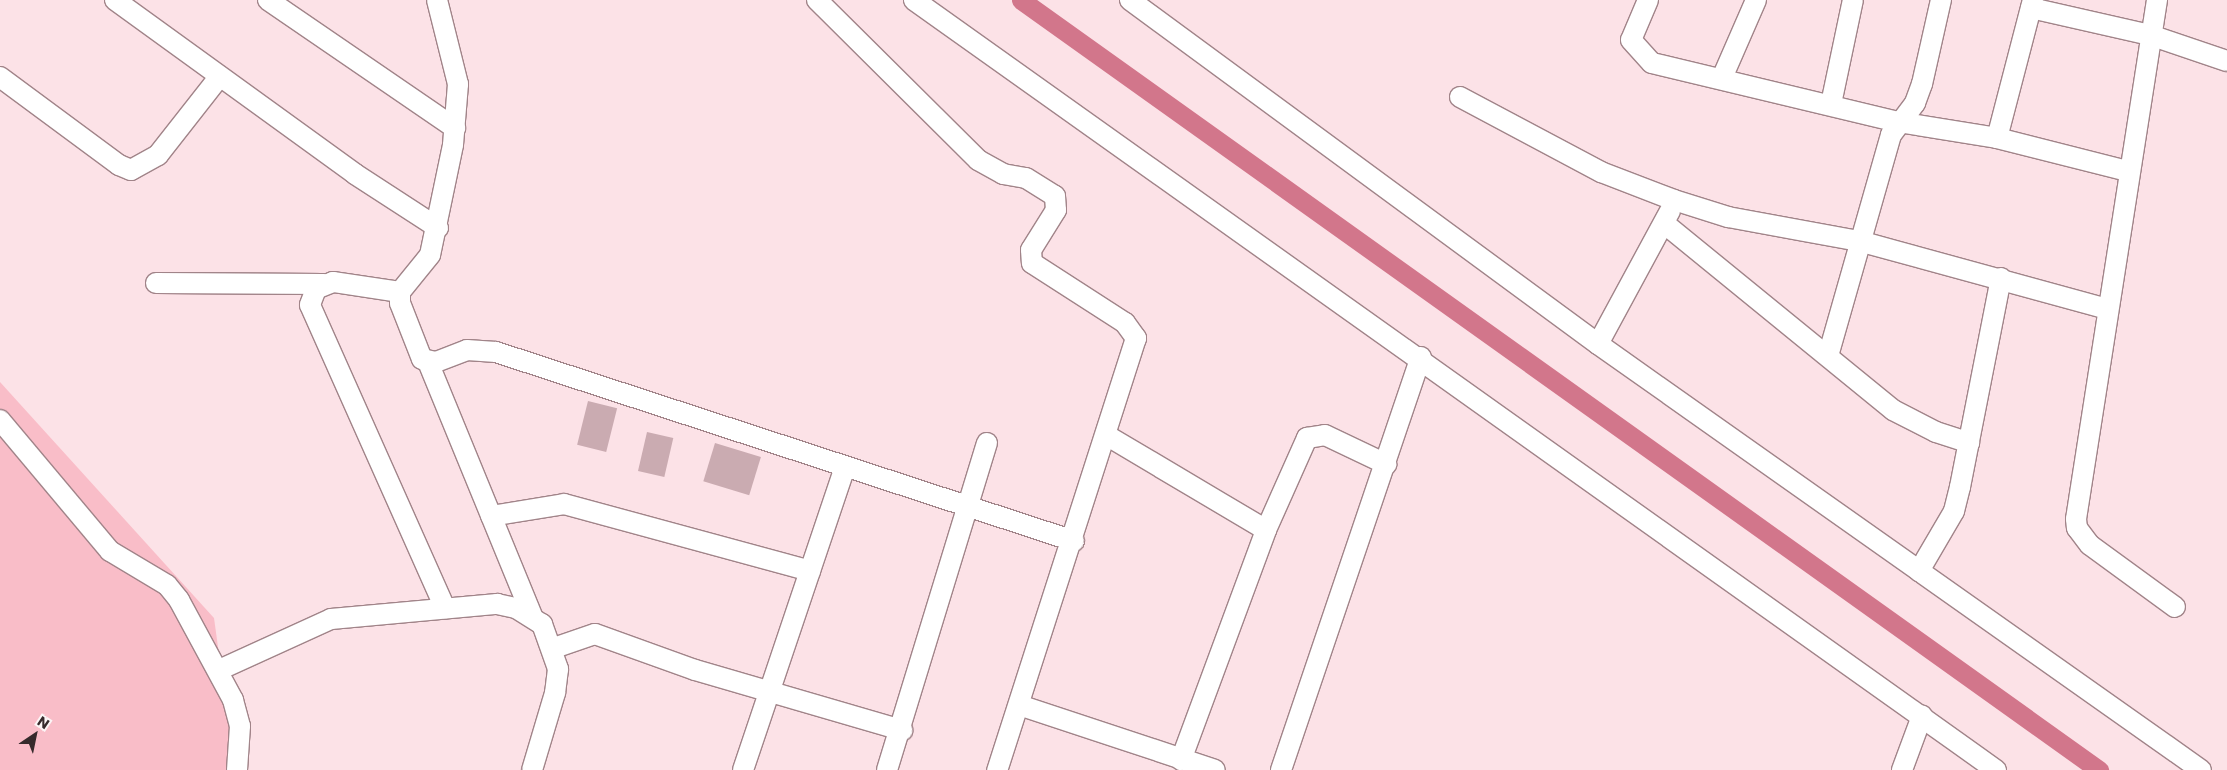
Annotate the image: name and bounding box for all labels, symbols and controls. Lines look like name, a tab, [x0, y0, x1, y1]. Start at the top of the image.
north arrow	[10, 710, 60, 760]
text: N	[33, 711, 53, 734]

